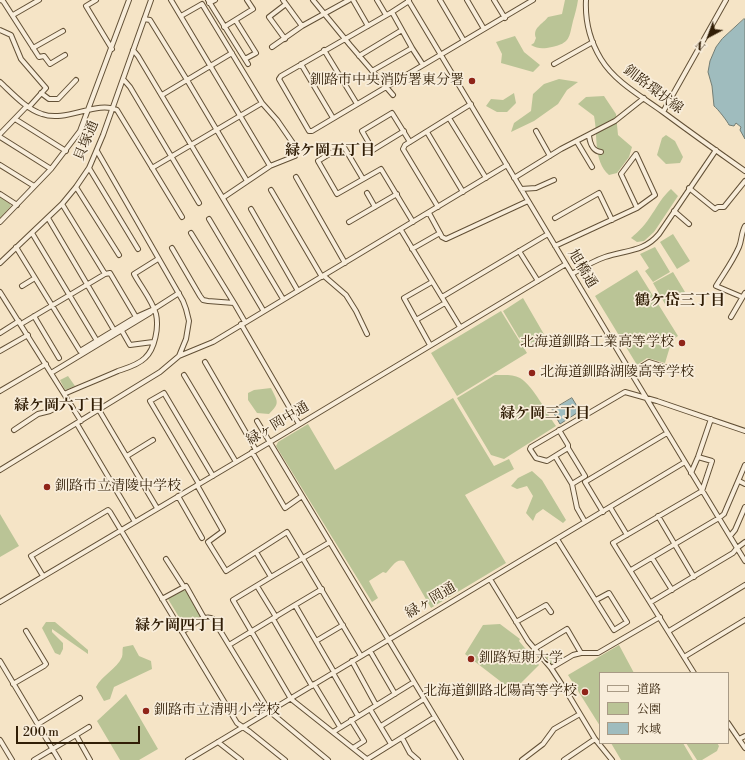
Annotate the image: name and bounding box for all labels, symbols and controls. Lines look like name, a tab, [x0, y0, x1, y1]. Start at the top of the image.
north arrow	[689, 16, 729, 56]
text: N	[693, 37, 709, 53]
street label: 釧路環状線	[620, 62, 686, 118]
place label: 釧路市中央消防署東分署	[310, 73, 464, 89]
marker: 釧路市中央消防署東分署	[467, 76, 477, 86]
street label: 貝塚通	[71, 118, 103, 164]
district label: 緑ケ岡五丁目	[285, 142, 375, 160]
street label: 旭橋通	[564, 247, 600, 291]
district label: 鶴ケ岱三丁目	[635, 292, 725, 310]
place label: 北海道釧路工業高等学校	[520, 335, 674, 351]
marker: 北海道釧路工業高等学校	[677, 338, 687, 348]
place label: 北海道釧路湖陵高等学校	[540, 365, 694, 381]
marker: 北海道釧路湖陵高等学校	[527, 368, 537, 378]
district label: 緑ケ岡六丁目	[14, 397, 104, 415]
street label: 緑ヶ岡中通	[244, 399, 312, 449]
district label: 緑ケ岡三丁目	[500, 405, 590, 423]
place label: 釧路市立清陵中学校	[55, 479, 181, 495]
marker: 釧路市立清陵中学校	[42, 482, 52, 492]
street label: 緑ヶ岡通	[403, 579, 459, 623]
district label: 緑ケ岡四丁目	[135, 617, 225, 635]
place label: 釧路短期大学	[479, 651, 563, 667]
marker: 釧路短期大学	[466, 654, 476, 664]
legend	[599, 672, 729, 744]
text: 道路	[637, 682, 661, 697]
place label: 北海道釧路北陽高等学校	[423, 684, 577, 700]
marker: 北海道釧路北陽高等学校	[580, 687, 590, 697]
text: 公園	[637, 702, 661, 717]
place label: 釧路市立清明小学校	[154, 703, 280, 719]
marker: 釧路市立清明小学校	[141, 706, 151, 716]
scale bar	[18, 718, 142, 744]
text: 水域	[637, 722, 661, 737]
text: 200 m	[23, 725, 59, 740]

